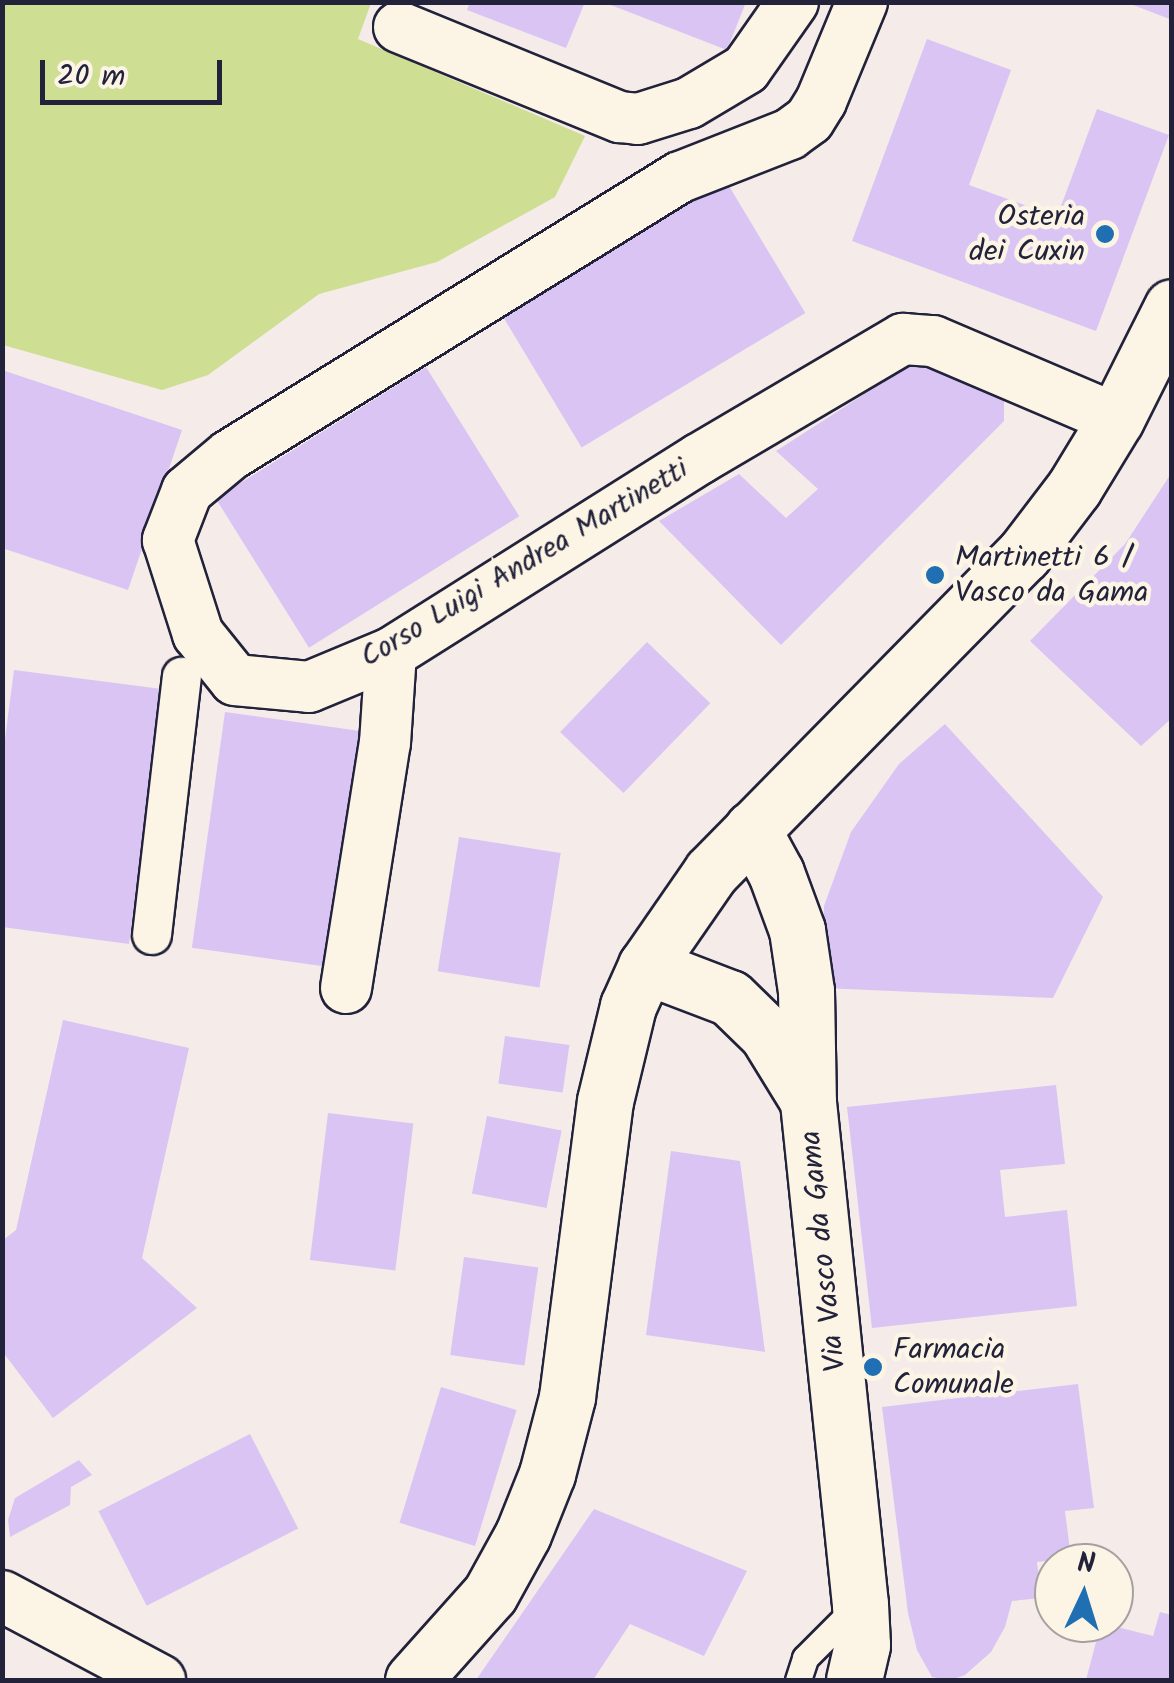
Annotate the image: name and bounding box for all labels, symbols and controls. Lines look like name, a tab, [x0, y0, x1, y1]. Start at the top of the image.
scale bar	[45, 40, 228, 102]
text: 20 m	[57, 53, 125, 101]
place label: Osteria dei Cuxin	[969, 199, 1085, 270]
marker: Osteria dei Cuxin	[1094, 223, 1116, 245]
street label: Corso Luigi Andrea Martinetti	[354, 452, 696, 676]
place label: Martinetti 6 / Vasco da Gama	[955, 540, 1148, 610]
marker: Martinetti 6 / Vasco da Gama	[924, 564, 946, 586]
street label: Via Vasco da Gama	[793, 1129, 855, 1373]
place label: Farmacia Comunale	[893, 1332, 1014, 1402]
marker: Farmacia Comunale	[862, 1356, 884, 1378]
text: N	[1076, 1542, 1096, 1588]
north arrow	[1034, 1543, 1134, 1643]

